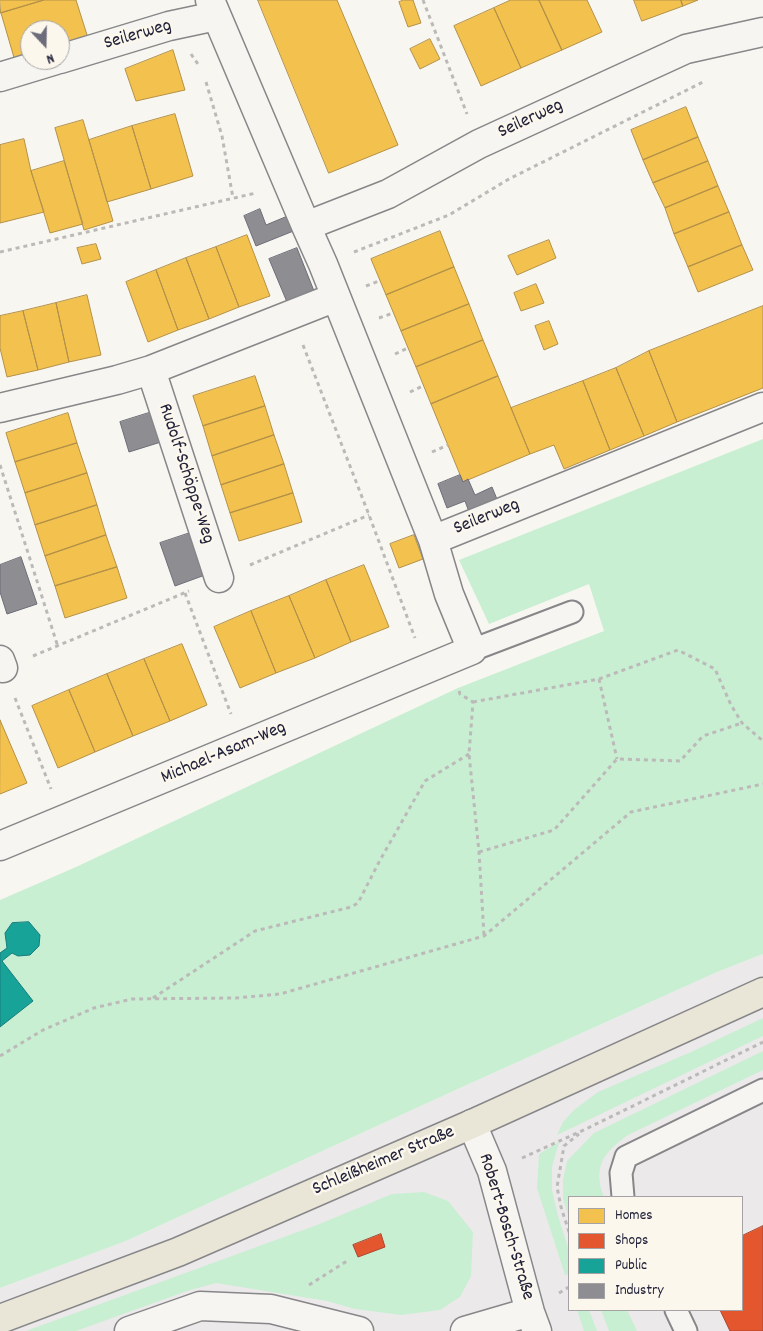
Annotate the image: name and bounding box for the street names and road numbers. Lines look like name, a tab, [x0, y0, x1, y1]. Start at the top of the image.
street label: Seilerweg	[102, 16, 174, 56]
street label: Seilerweg	[495, 95, 567, 145]
street label: Rudolf-Schöppe-Weg	[152, 401, 218, 547]
street label: Seilerweg	[451, 494, 523, 542]
street label: Michael-Asam-Weg	[158, 717, 290, 791]
street label: Schleißheimer Straße	[309, 1122, 459, 1202]
street label: Robert-Bosch-Straße	[472, 1151, 538, 1303]

